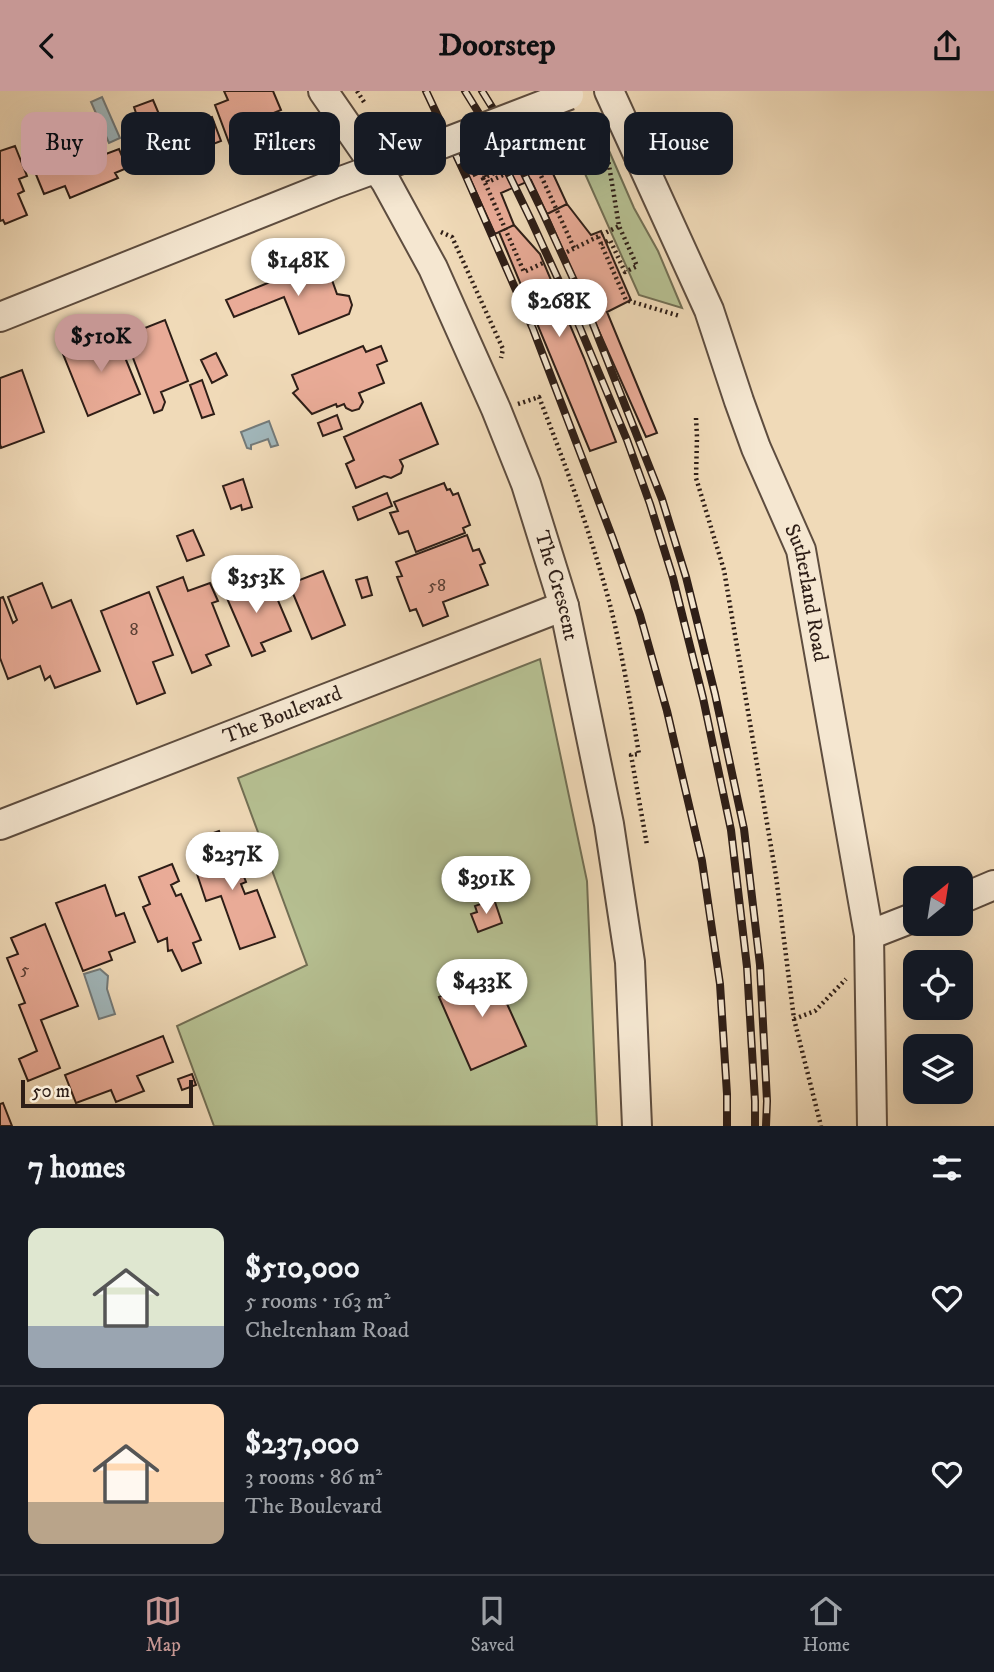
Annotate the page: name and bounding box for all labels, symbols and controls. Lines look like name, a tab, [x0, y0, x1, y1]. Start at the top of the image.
text: Doorstep	[438, 26, 556, 66]
icon: back	[28, 27, 66, 65]
icon: share	[928, 27, 966, 65]
chip: Buy	[21, 112, 107, 175]
chip: Rent	[121, 112, 215, 175]
chip: Filters	[229, 112, 340, 175]
chip: New	[354, 112, 446, 175]
chip: Apartment	[460, 112, 610, 175]
chip: House	[624, 112, 733, 175]
pin: $148K	[249, 239, 347, 298]
text: $148K	[267, 246, 329, 275]
pin: $268K	[510, 279, 608, 339]
text: $268K	[527, 287, 591, 316]
pin: $510K	[52, 315, 150, 374]
text: $510K	[71, 322, 131, 351]
street label: Sutherland Road	[778, 520, 834, 664]
street label: The Crescent	[528, 528, 584, 643]
pin: $353K	[207, 555, 305, 615]
text: $353K	[227, 563, 285, 592]
house number: 58	[428, 575, 446, 597]
house number: 8	[129, 619, 139, 641]
street label: The Boulevard	[219, 680, 346, 750]
pin: $237K	[183, 833, 281, 892]
text: $237K	[202, 840, 262, 869]
pin: $391K	[437, 857, 535, 916]
text: $391K	[457, 864, 515, 893]
north arrow	[903, 866, 973, 936]
map controls	[903, 866, 973, 1104]
button: locate	[903, 950, 973, 1020]
house number: 5	[21, 959, 30, 981]
pin: $433K	[433, 960, 531, 1019]
text: $433K	[452, 967, 512, 996]
button: layers	[903, 1034, 973, 1104]
scale bar	[21, 1077, 192, 1109]
text: 50 m	[32, 1080, 70, 1103]
icon: filters	[928, 1149, 966, 1187]
text: 7 homes	[28, 1150, 125, 1187]
text: $510,000	[245, 1250, 360, 1287]
icon: home	[84, 1256, 168, 1340]
icon: heart	[928, 1279, 966, 1317]
text: 5 rooms · 163 m²	[245, 1287, 391, 1316]
text: Cheltenham Road	[245, 1316, 409, 1345]
text: $237,000	[245, 1426, 359, 1463]
icon: home	[84, 1432, 168, 1516]
icon: heart	[928, 1455, 966, 1493]
text: 3 rooms · 86 m²	[245, 1463, 382, 1492]
text: The Boulevard	[245, 1492, 382, 1521]
tab: Map	[144, 1592, 182, 1657]
tab: Saved	[471, 1592, 514, 1657]
tab: Home	[803, 1592, 850, 1657]

